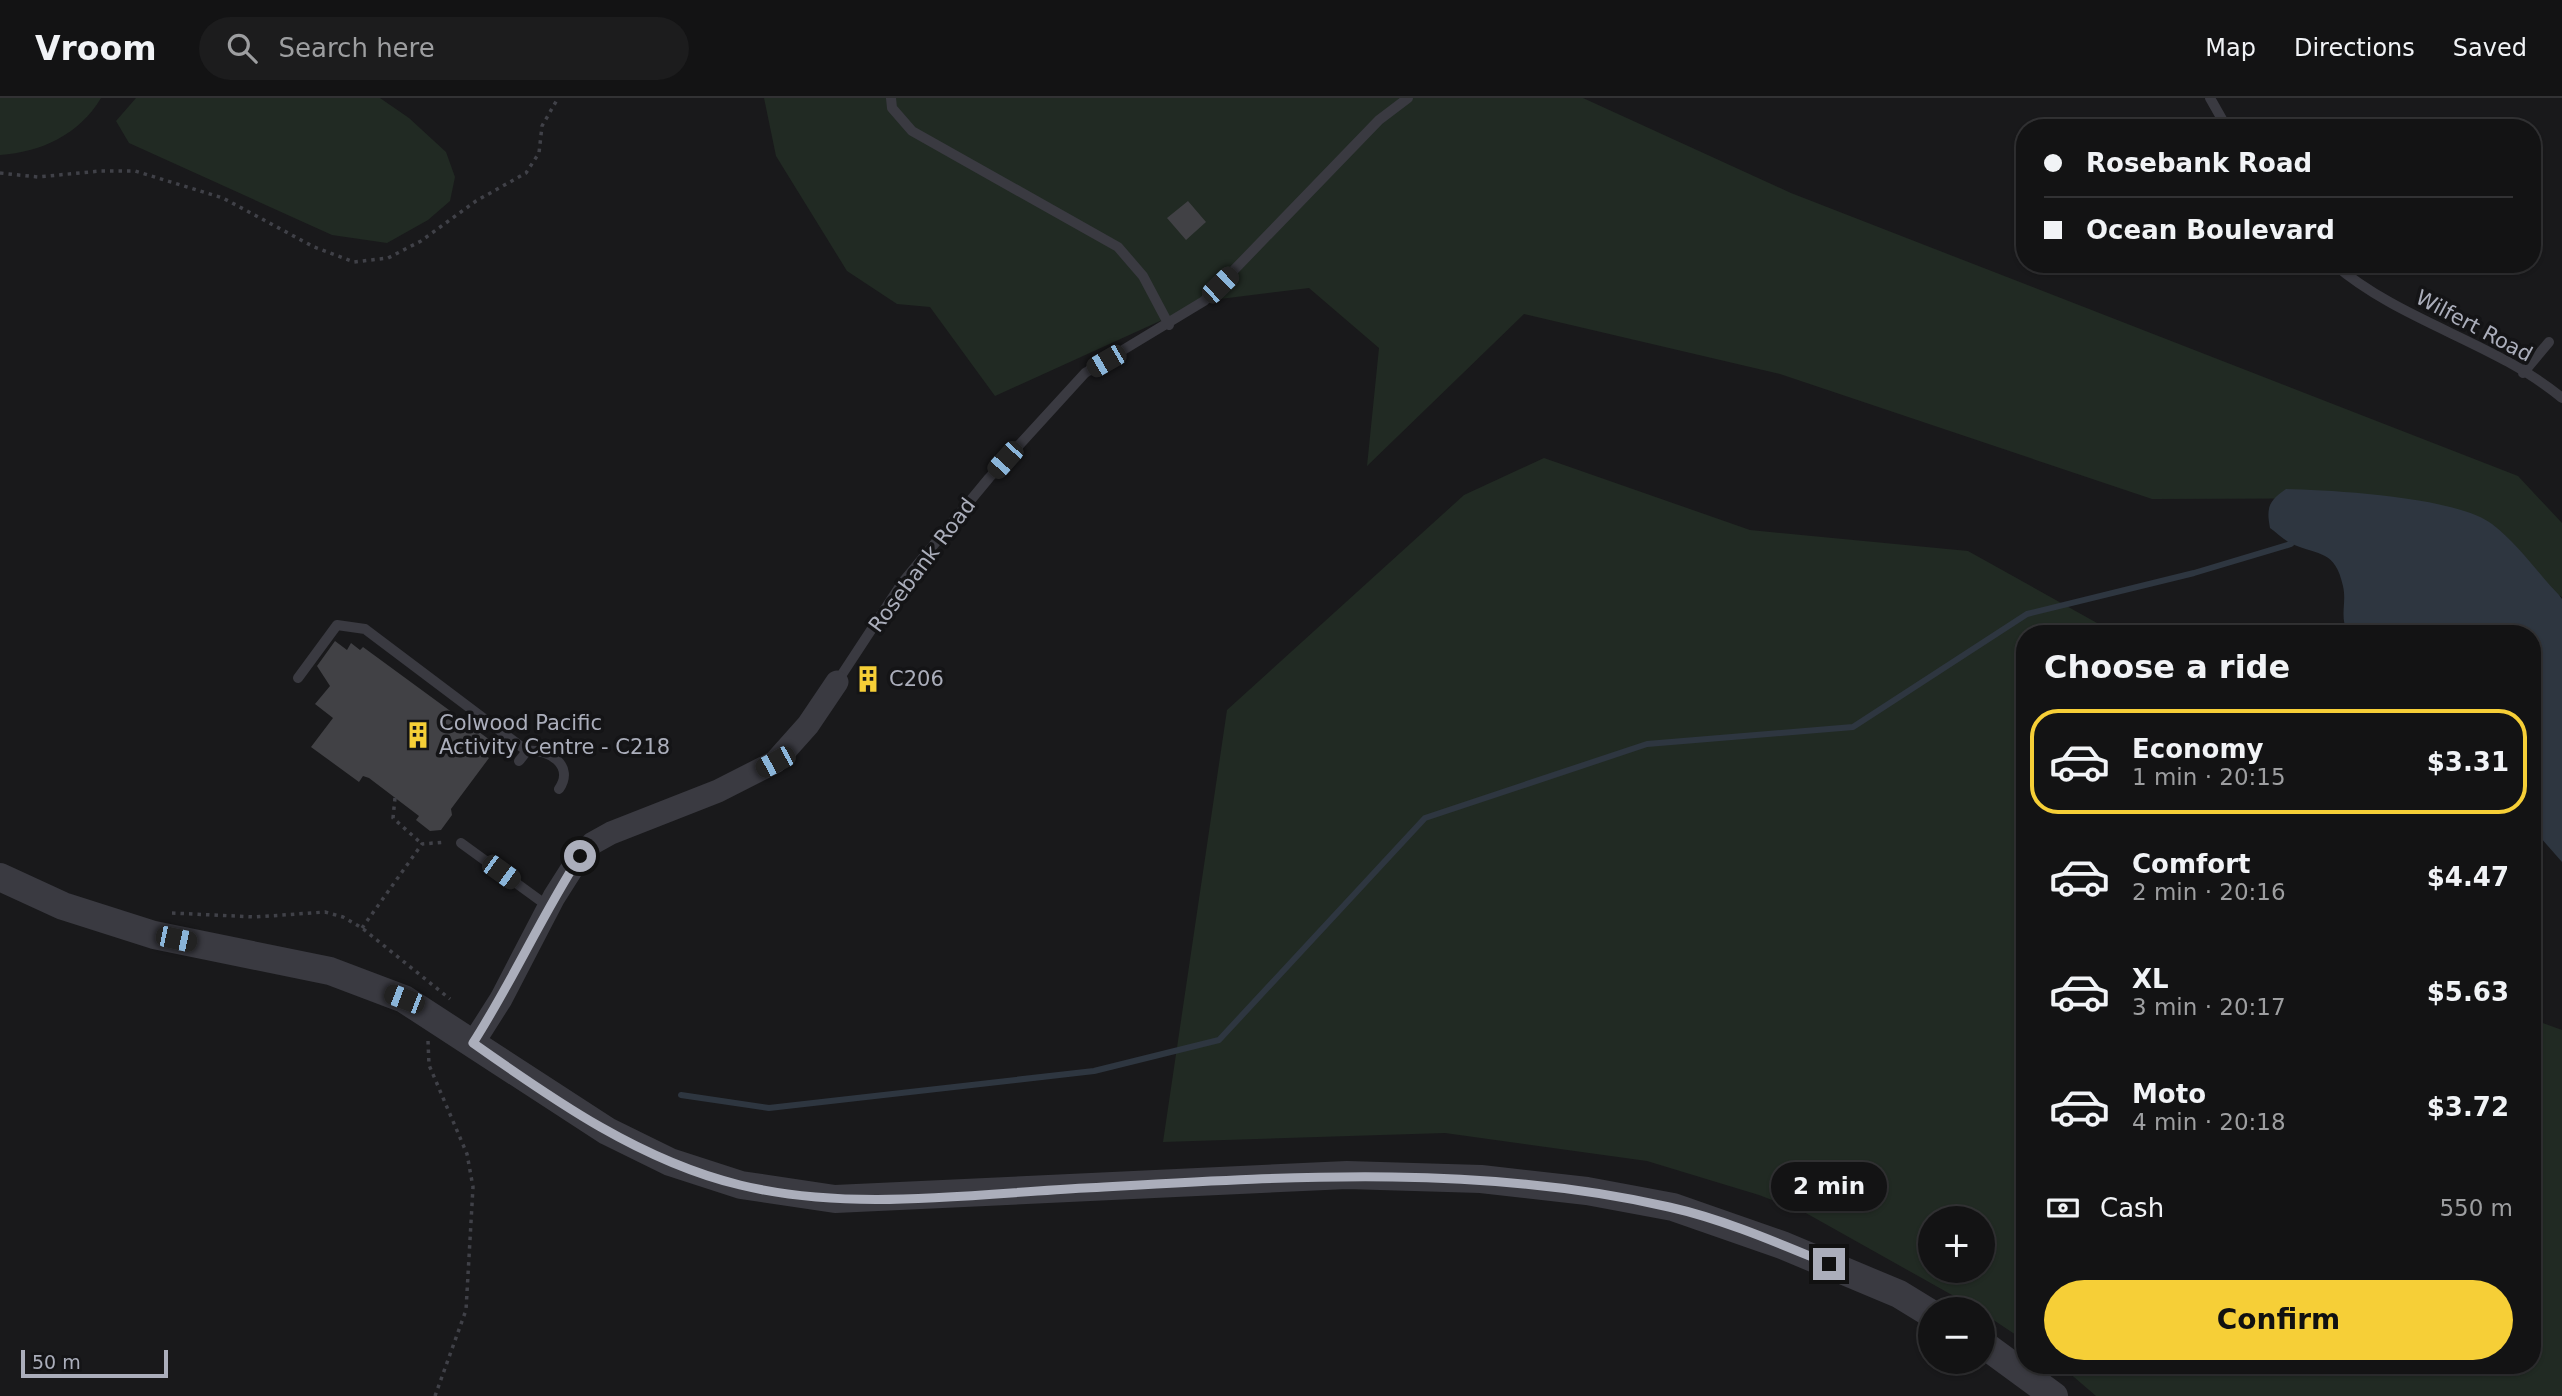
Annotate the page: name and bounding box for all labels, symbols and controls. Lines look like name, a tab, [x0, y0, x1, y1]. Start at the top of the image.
search box	[199, 17, 689, 80]
text: Vroom	[35, 29, 157, 68]
icon: search	[223, 29, 261, 67]
text: Search here	[279, 33, 435, 63]
text: Map	[2205, 34, 2256, 62]
text: Directions	[2294, 34, 2415, 62]
text: Saved	[2453, 34, 2527, 62]
text: Rosebank Road	[2086, 148, 2312, 178]
text: Ocean Boulevard	[2086, 215, 2335, 245]
car	[1198, 263, 1243, 307]
street label: Wilfert Road	[2412, 285, 2536, 367]
car	[1083, 341, 1130, 381]
car	[984, 437, 1027, 483]
street label: Rosebank Road	[864, 493, 980, 637]
text: Choose a ride	[2044, 648, 2290, 686]
building icon: C206	[853, 664, 883, 694]
place label: C206	[889, 667, 944, 691]
place label: Colwood Pacific Activity Centre - C218	[439, 711, 670, 759]
building icon: Colwood Pacific Activity Centre - C218	[403, 720, 433, 750]
icon: car	[2048, 730, 2111, 793]
text: Economy	[2132, 734, 2263, 764]
car	[752, 743, 799, 781]
text: $3.31	[2427, 747, 2509, 777]
text: 1 min · 20:15	[2132, 764, 2286, 790]
route start	[564, 840, 596, 872]
icon: car	[2048, 845, 2111, 908]
text: Comfort	[2132, 849, 2250, 879]
car	[478, 851, 525, 893]
text: $4.47	[2427, 862, 2509, 892]
text: 2 min · 20:16	[2132, 879, 2286, 905]
car	[154, 924, 199, 954]
icon: car	[2048, 960, 2111, 1023]
text: XL	[2132, 964, 2169, 994]
text: $5.63	[2427, 977, 2509, 1007]
car	[381, 982, 428, 1016]
text: 3 min · 20:17	[2132, 994, 2286, 1020]
icon: car	[2048, 1075, 2111, 1138]
text: Moto	[2132, 1079, 2206, 1109]
text: $3.72	[2427, 1092, 2509, 1122]
text: 4 min · 20:18	[2132, 1109, 2286, 1135]
callout: 2 min	[1771, 1162, 1887, 1212]
text: 2 min	[1793, 1173, 1865, 1199]
icon: cash	[2044, 1189, 2082, 1227]
text: Cash	[2100, 1193, 2164, 1223]
text: 550 m	[2439, 1195, 2513, 1221]
map controls	[1918, 1206, 1995, 1374]
button: +	[1918, 1206, 1995, 1283]
route end	[1813, 1248, 1845, 1280]
button: Confirm	[2044, 1280, 2513, 1360]
button: −	[1918, 1297, 1995, 1374]
scale bar	[21, 1347, 168, 1379]
text: 50 m	[32, 1351, 81, 1373]

